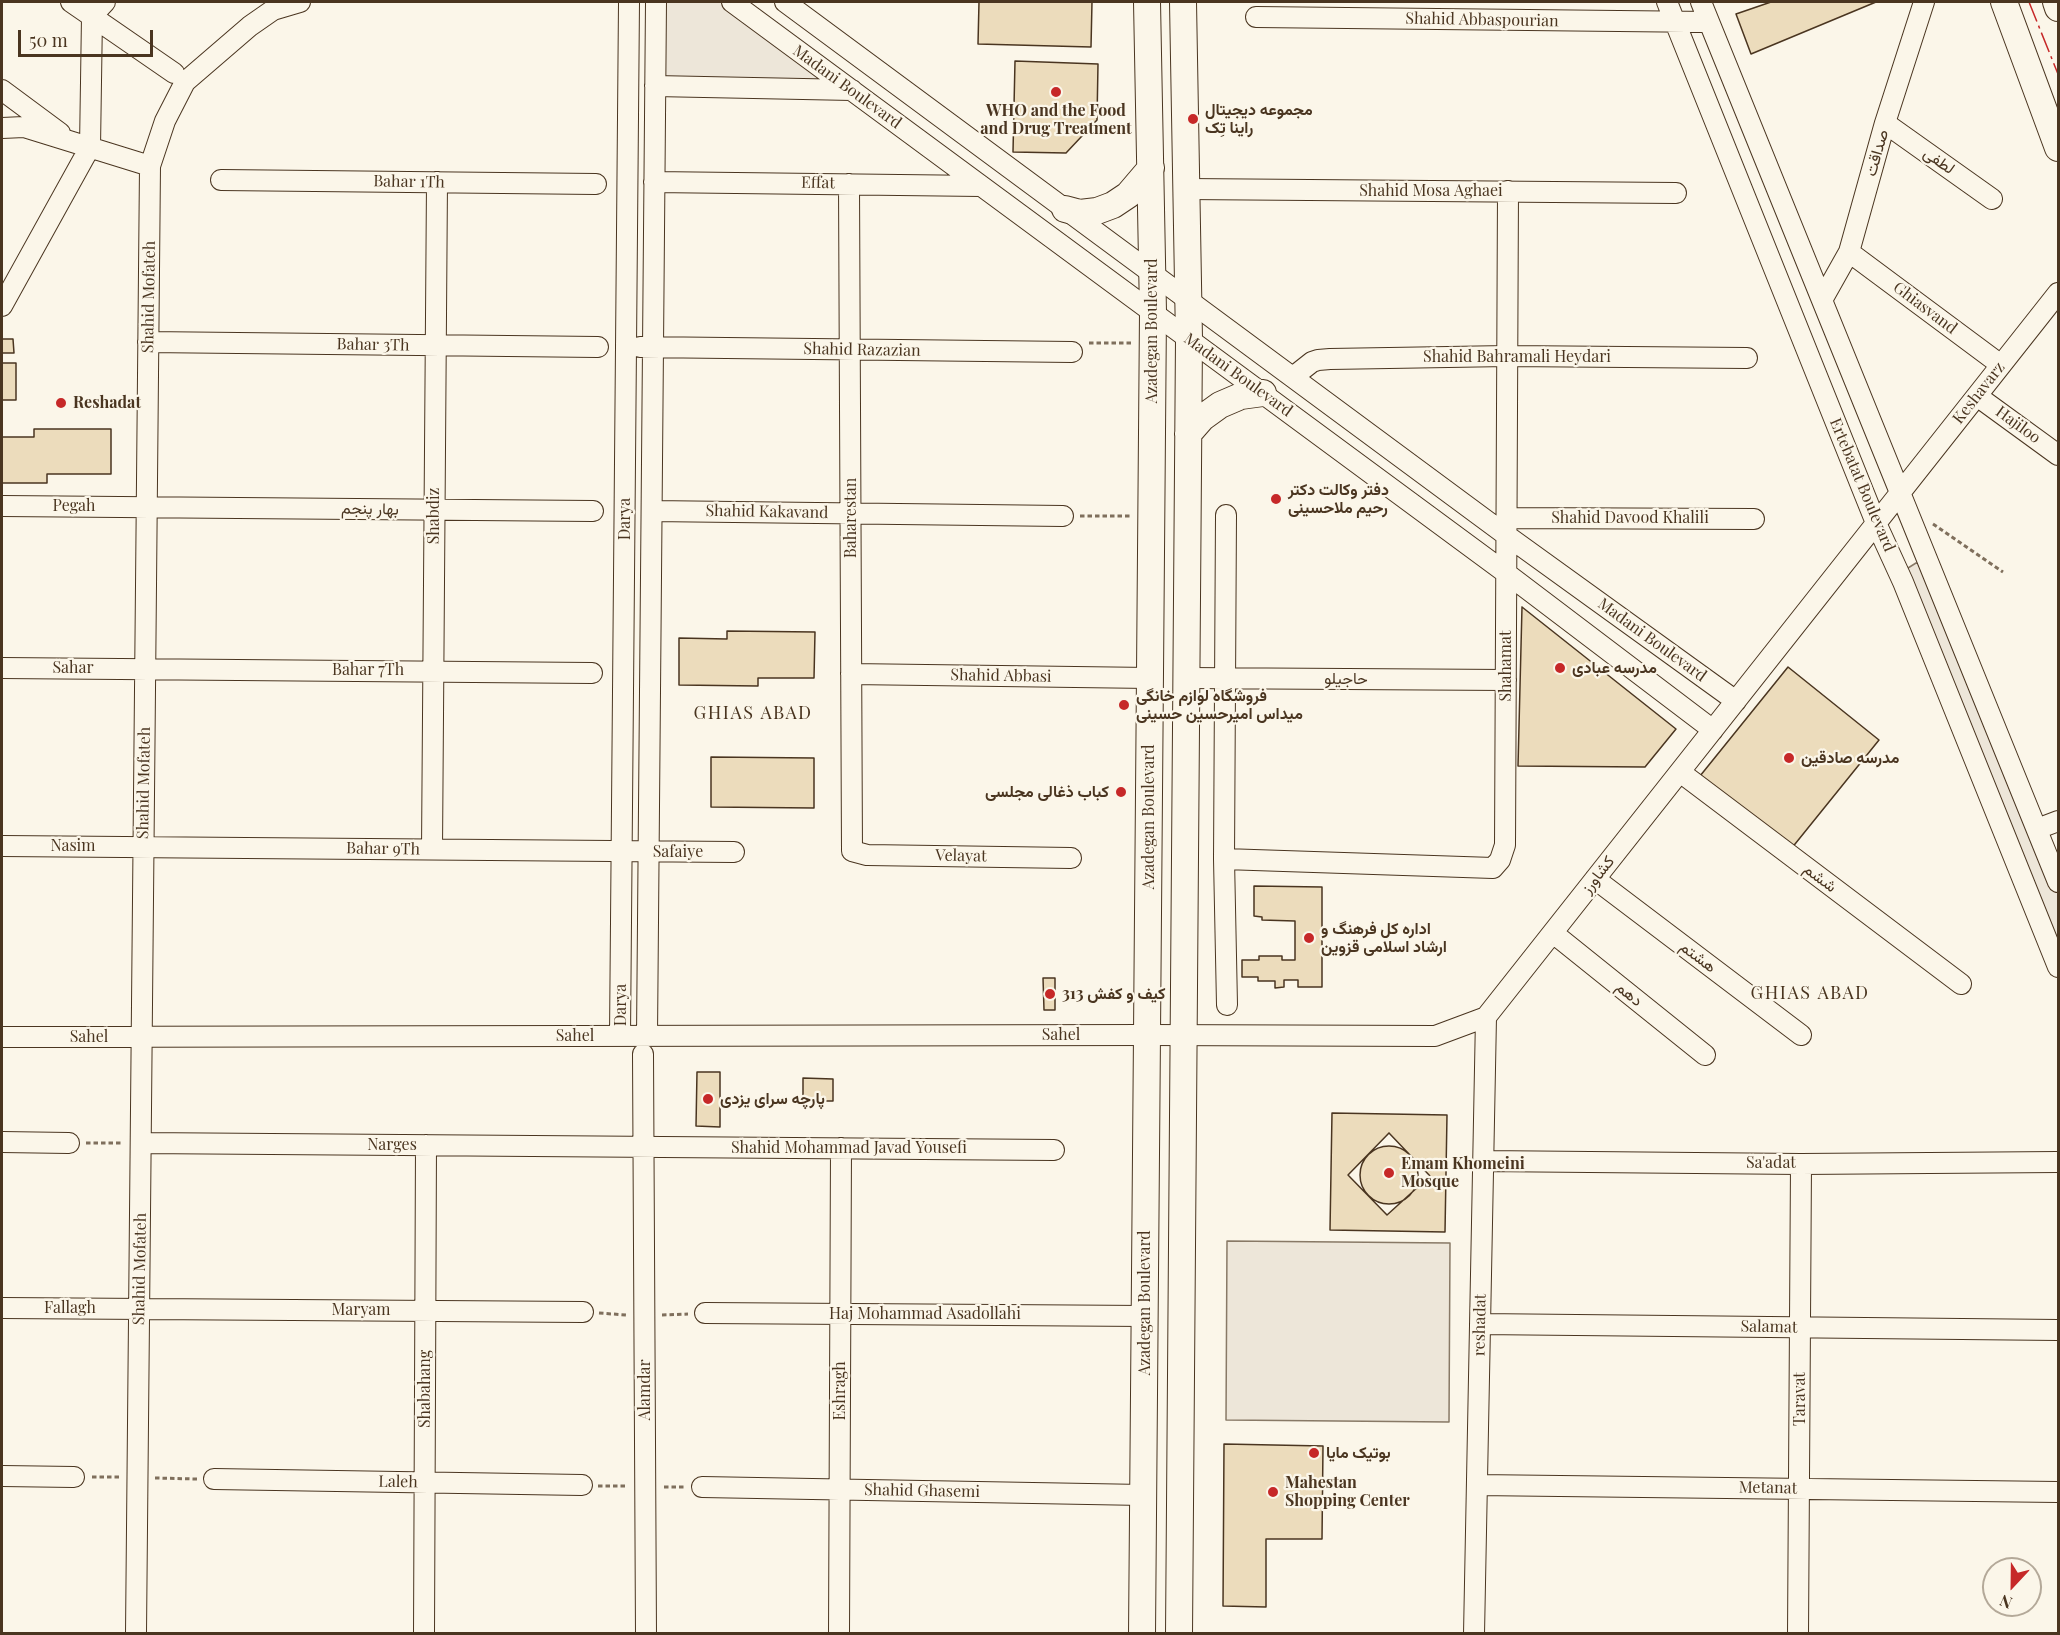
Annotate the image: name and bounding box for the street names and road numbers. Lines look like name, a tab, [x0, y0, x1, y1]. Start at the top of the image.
street label: Shahid Abbaspourian	[1405, 9, 1559, 31]
street label: Madani Boulevard	[789, 41, 905, 133]
street label: صداقت	[1861, 127, 1893, 179]
street label: لطفی	[1920, 143, 1958, 179]
street label: Bahar 1Th	[373, 172, 445, 192]
street label: Effat	[801, 173, 835, 193]
street label: Shahid Mosa Aghaei	[1359, 181, 1503, 201]
street label: Shahid Mofateh	[138, 241, 160, 353]
street label: Azadegan Boulevard	[1142, 258, 1162, 404]
street label: Ghiasvand	[1889, 278, 1961, 338]
street label: Madani Boulevard	[1180, 329, 1296, 421]
street label: Bahar 3Th	[336, 335, 410, 355]
street label: Shahid Razazian	[803, 339, 921, 361]
street label: Shahid Bahramali Heydari	[1423, 347, 1611, 367]
street label: Keshavarz	[1949, 358, 2009, 428]
street label: Hajiloo	[1992, 402, 2044, 448]
street label: Ertebatat Boulevard	[1825, 415, 1899, 555]
street label: Baharestan	[841, 478, 861, 558]
street label: Shabdiz	[424, 488, 444, 544]
street label: Pegah	[53, 496, 95, 516]
street label: Darya	[615, 498, 635, 540]
street label: بهار پنجم	[341, 499, 399, 519]
street label: Shahid Kakavand	[705, 501, 829, 523]
street label: Shahid Davood Khalili	[1551, 508, 1709, 528]
street label: Madani Boulevard	[1594, 594, 1710, 686]
street label: Shahamat	[1496, 630, 1516, 702]
street label: Sahar	[52, 658, 94, 678]
street label: Bahar 7Th	[332, 660, 404, 680]
street label: Shahid Abbasi	[950, 666, 1052, 686]
street label: حاجیلو	[1324, 669, 1368, 689]
street label: Shahid Mofateh	[133, 727, 155, 839]
street label: Azadegan Boulevard	[1139, 744, 1159, 890]
street label: Nasim	[51, 836, 95, 856]
street label: Bahar 9Th	[346, 839, 420, 859]
street label: Safaiye	[653, 842, 703, 862]
street label: Velayat	[935, 846, 987, 866]
street label: کشاورز	[1577, 852, 1619, 898]
street label: ششم	[1800, 859, 1840, 897]
street label: هشتم	[1676, 937, 1720, 977]
street label: دهم	[1612, 977, 1646, 1011]
street label: Darya	[611, 984, 631, 1026]
street label: Sahel	[1042, 1025, 1080, 1045]
street label: Sahel	[556, 1026, 594, 1046]
street label: Sahel	[70, 1027, 108, 1047]
street label: Narges	[367, 1135, 417, 1155]
street label: Shahid Mohammad Javad Yousefi	[731, 1138, 967, 1158]
street label: Sa'adat	[1746, 1153, 1796, 1173]
street label: Shahid Mofateh	[129, 1213, 151, 1325]
street label: Azadegan Boulevard	[1135, 1230, 1155, 1376]
street label: reshadat	[1470, 1294, 1490, 1356]
street label: Fallagh	[44, 1298, 96, 1318]
street label: Maryam	[331, 1300, 391, 1320]
street label: Haj Mohammad Asadollahi	[829, 1304, 1021, 1324]
street label: Salamat	[1740, 1317, 1798, 1337]
street label: Shabahang	[415, 1350, 435, 1428]
street label: Alamdar	[635, 1359, 655, 1421]
street label: Eshragh	[830, 1361, 850, 1421]
street label: Taravat	[1790, 1372, 1810, 1426]
street label: Laleh	[378, 1472, 418, 1492]
street label: Metanat	[1739, 1478, 1797, 1498]
street label: Shahid Ghasemi	[864, 1480, 980, 1502]

